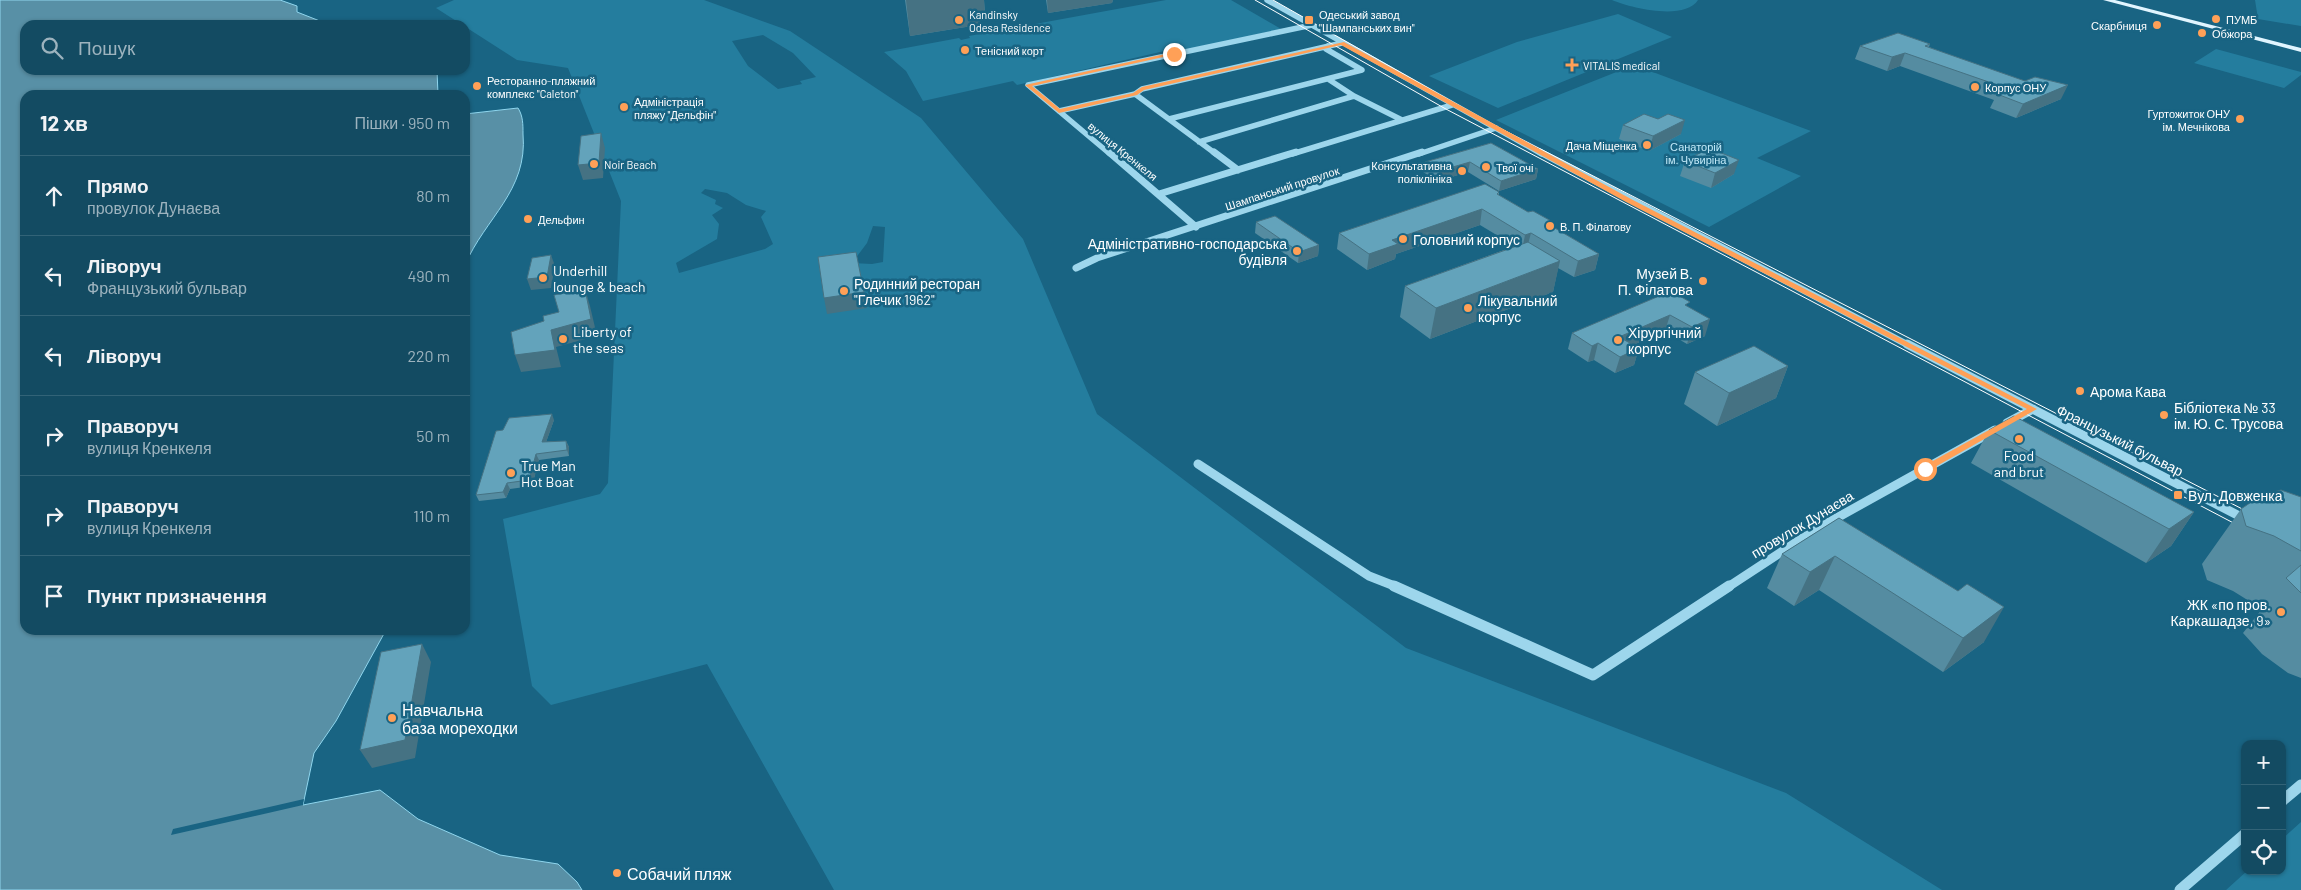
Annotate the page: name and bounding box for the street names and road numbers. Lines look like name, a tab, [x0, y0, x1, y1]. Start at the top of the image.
street label: вулиця Кренкеля	[1086, 119, 1160, 183]
street label: Шампанський провулок	[1223, 163, 1341, 213]
street label: Французький бульвар	[2054, 401, 2186, 479]
street label: провулок Дунаєва	[1748, 487, 1857, 561]

